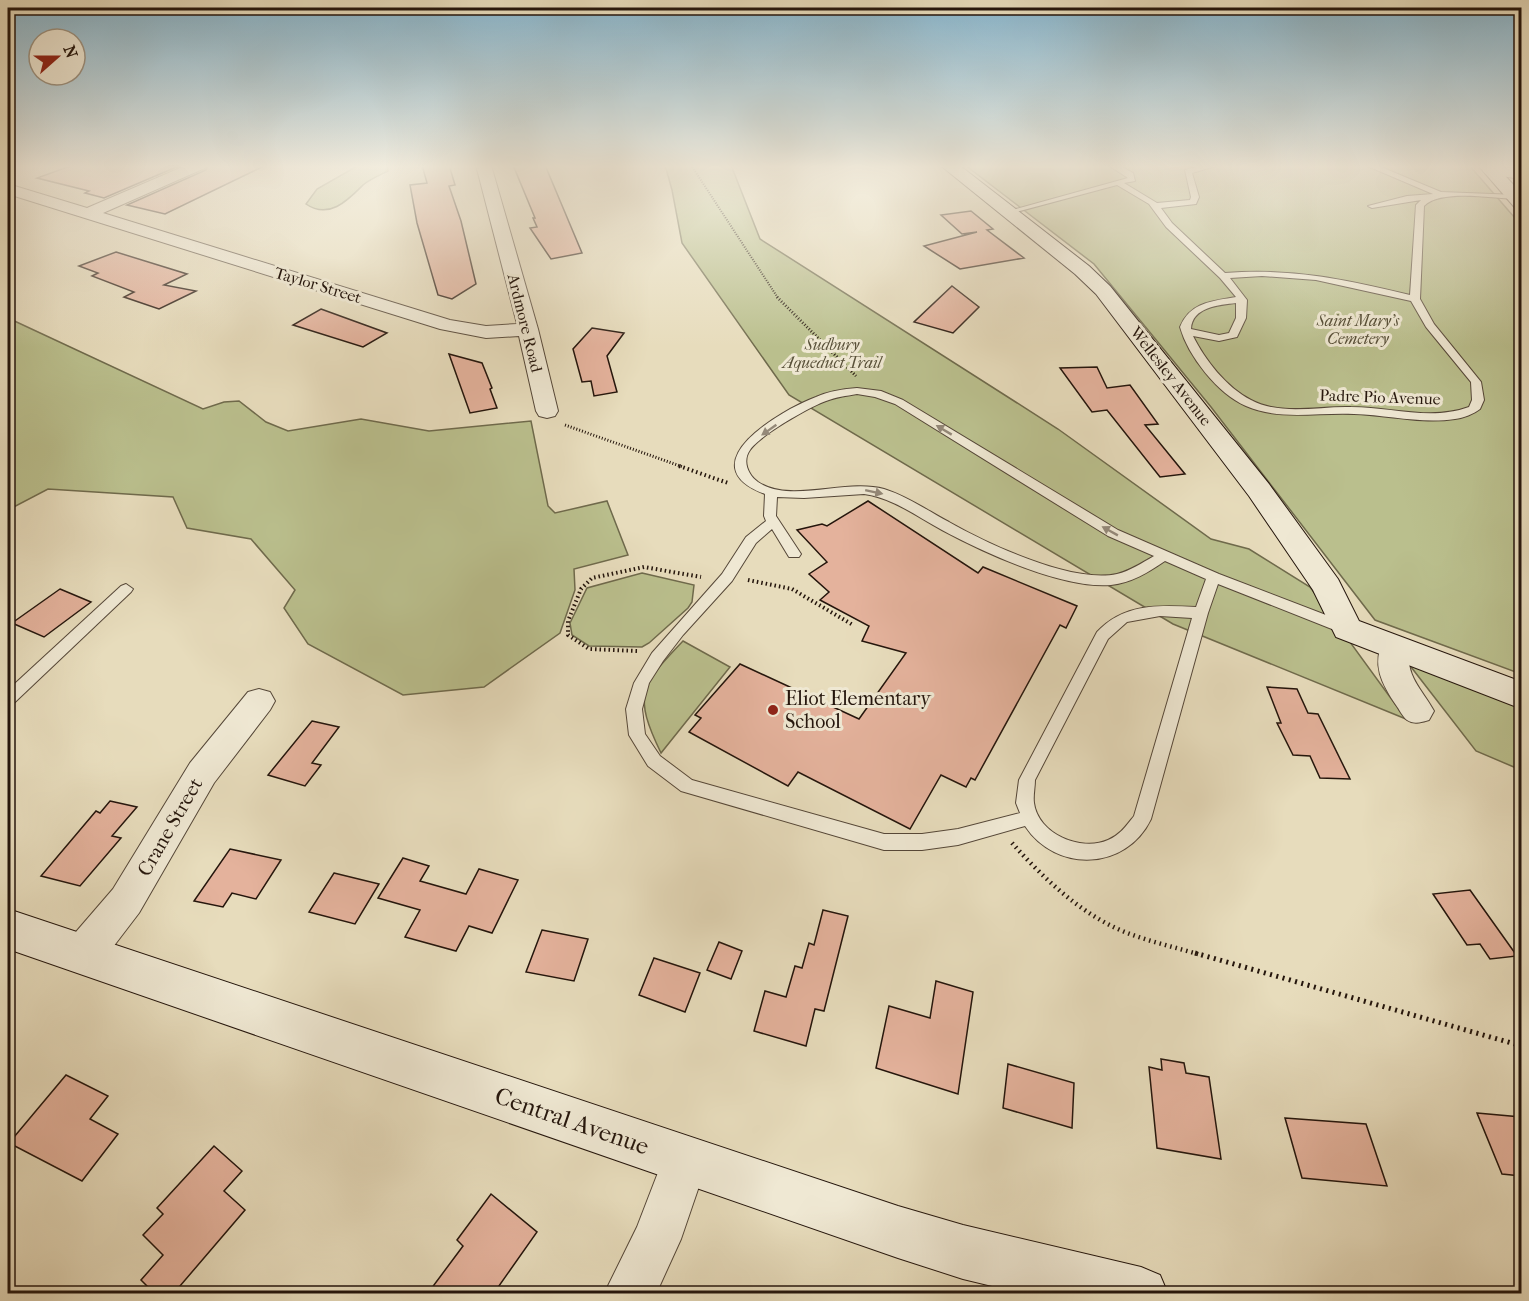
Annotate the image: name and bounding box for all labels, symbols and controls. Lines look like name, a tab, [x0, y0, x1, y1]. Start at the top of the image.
north arrow	[27, 27, 87, 87]
text: N	[59, 43, 82, 62]
street label: Taylor Street	[272, 263, 364, 307]
street label: Ardmore Road	[503, 271, 546, 374]
park label: Saint Mary's Cemetery	[1316, 311, 1400, 348]
street label: Wellesley Avenue	[1126, 322, 1216, 429]
park label: Sudbury Aqueduct Trail	[781, 335, 883, 372]
street label: Padre Pio Avenue	[1319, 385, 1441, 409]
one-way arrow	[761, 424, 777, 436]
one-way arrow	[936, 424, 952, 435]
one-way arrow	[865, 487, 883, 497]
one-way arrow	[1101, 526, 1118, 536]
place label: Eliot Elementary School	[785, 687, 932, 733]
marker: Eliot Elementary School	[766, 703, 780, 717]
street label: Crane Street	[133, 774, 207, 880]
street label: Central Avenue	[491, 1082, 653, 1160]

